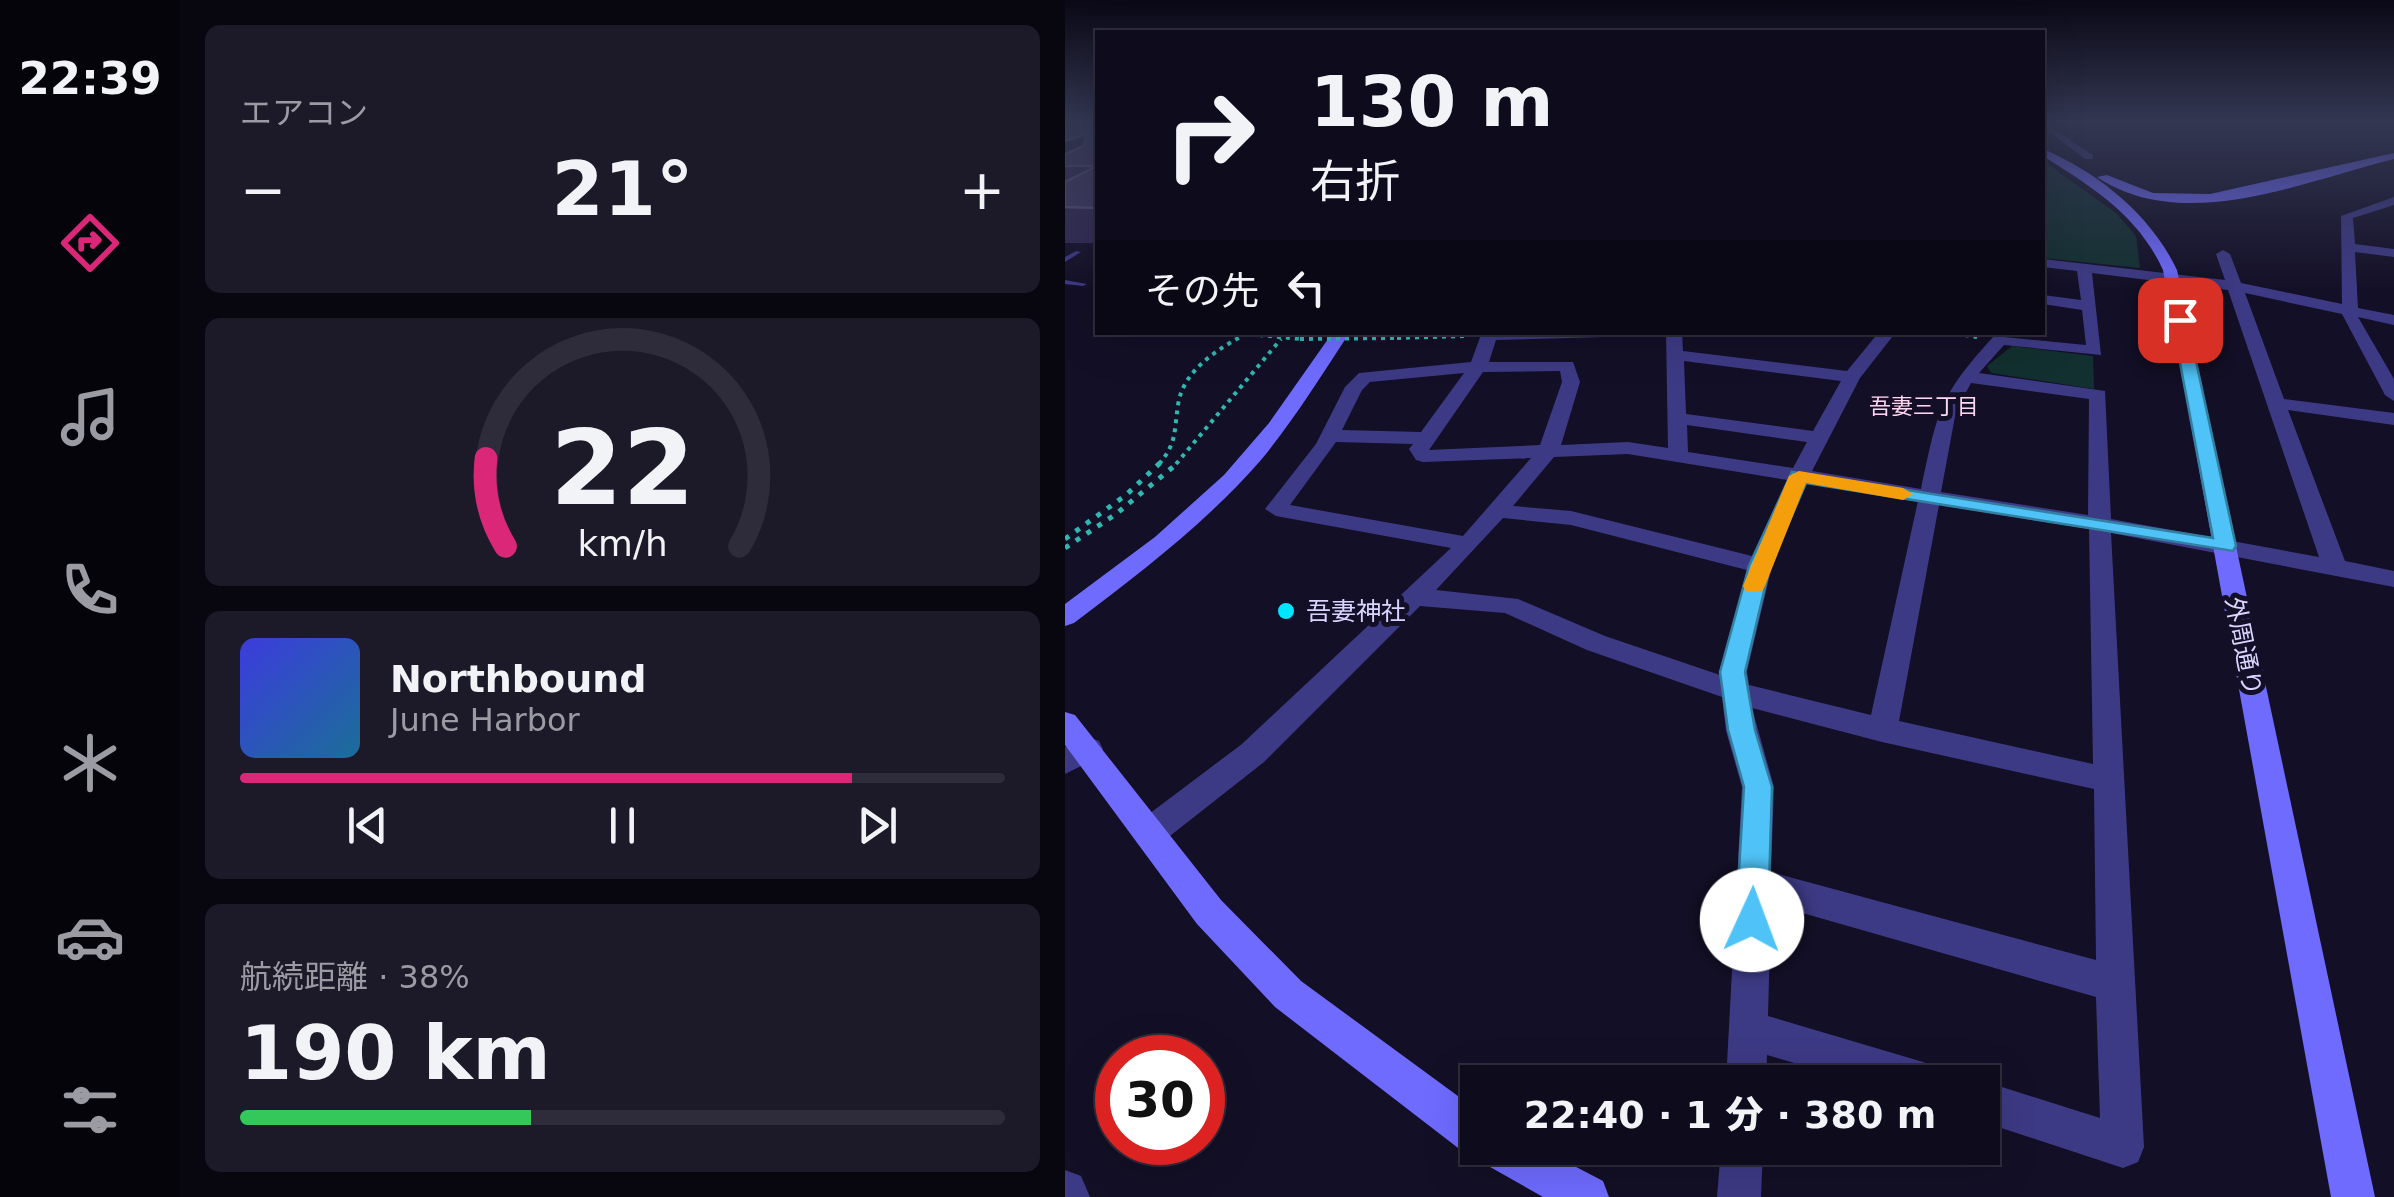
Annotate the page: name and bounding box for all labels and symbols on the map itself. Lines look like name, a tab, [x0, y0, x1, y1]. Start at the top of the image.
pin	[2138, 278, 2223, 363]
district label: 吾妻三丁目	[1869, 394, 1979, 419]
street label: 外周通り	[2220, 594, 2267, 698]
place label: 吾妻神社	[1306, 597, 1406, 626]
marker: 吾妻神社	[1275, 600, 1297, 622]
position arrow	[1700, 868, 1804, 972]
speed limit sign: 30	[1095, 1035, 1225, 1165]

